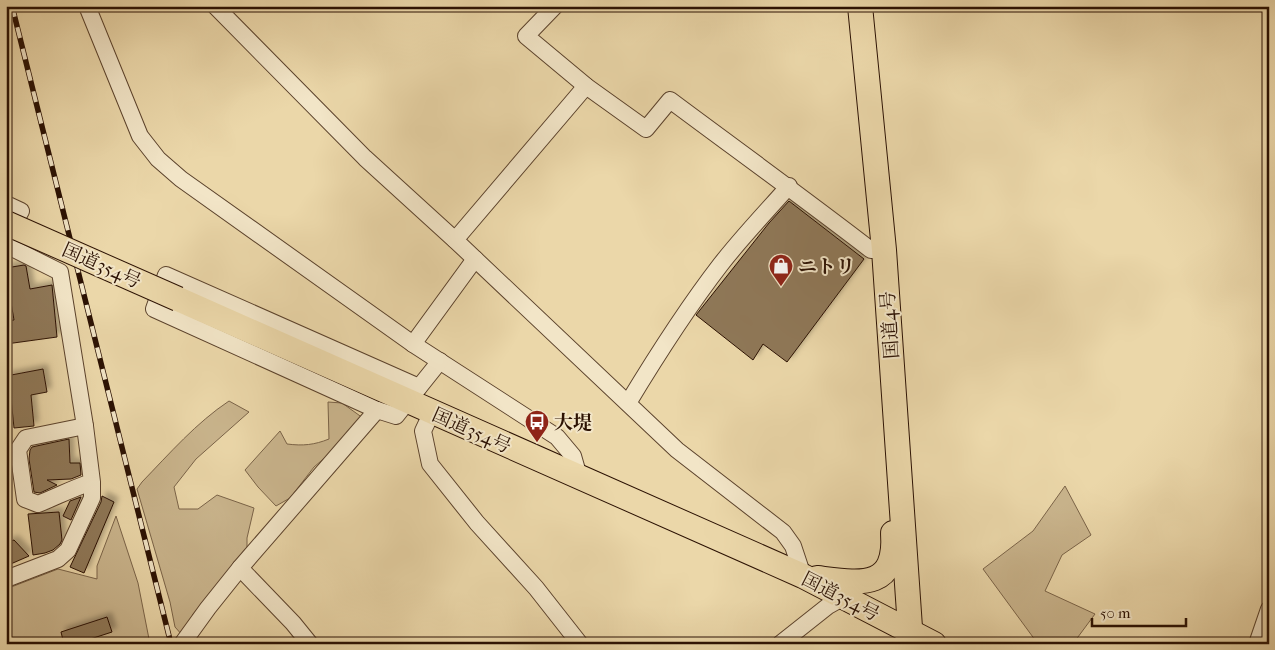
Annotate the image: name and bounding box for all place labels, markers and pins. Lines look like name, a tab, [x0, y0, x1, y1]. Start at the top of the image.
shop icon: ニトリ	[768, 253, 794, 287]
place label: ニトリ	[798, 256, 855, 278]
bus stop icon: 大堤	[524, 409, 550, 443]
place label: 大堤	[554, 412, 592, 434]

